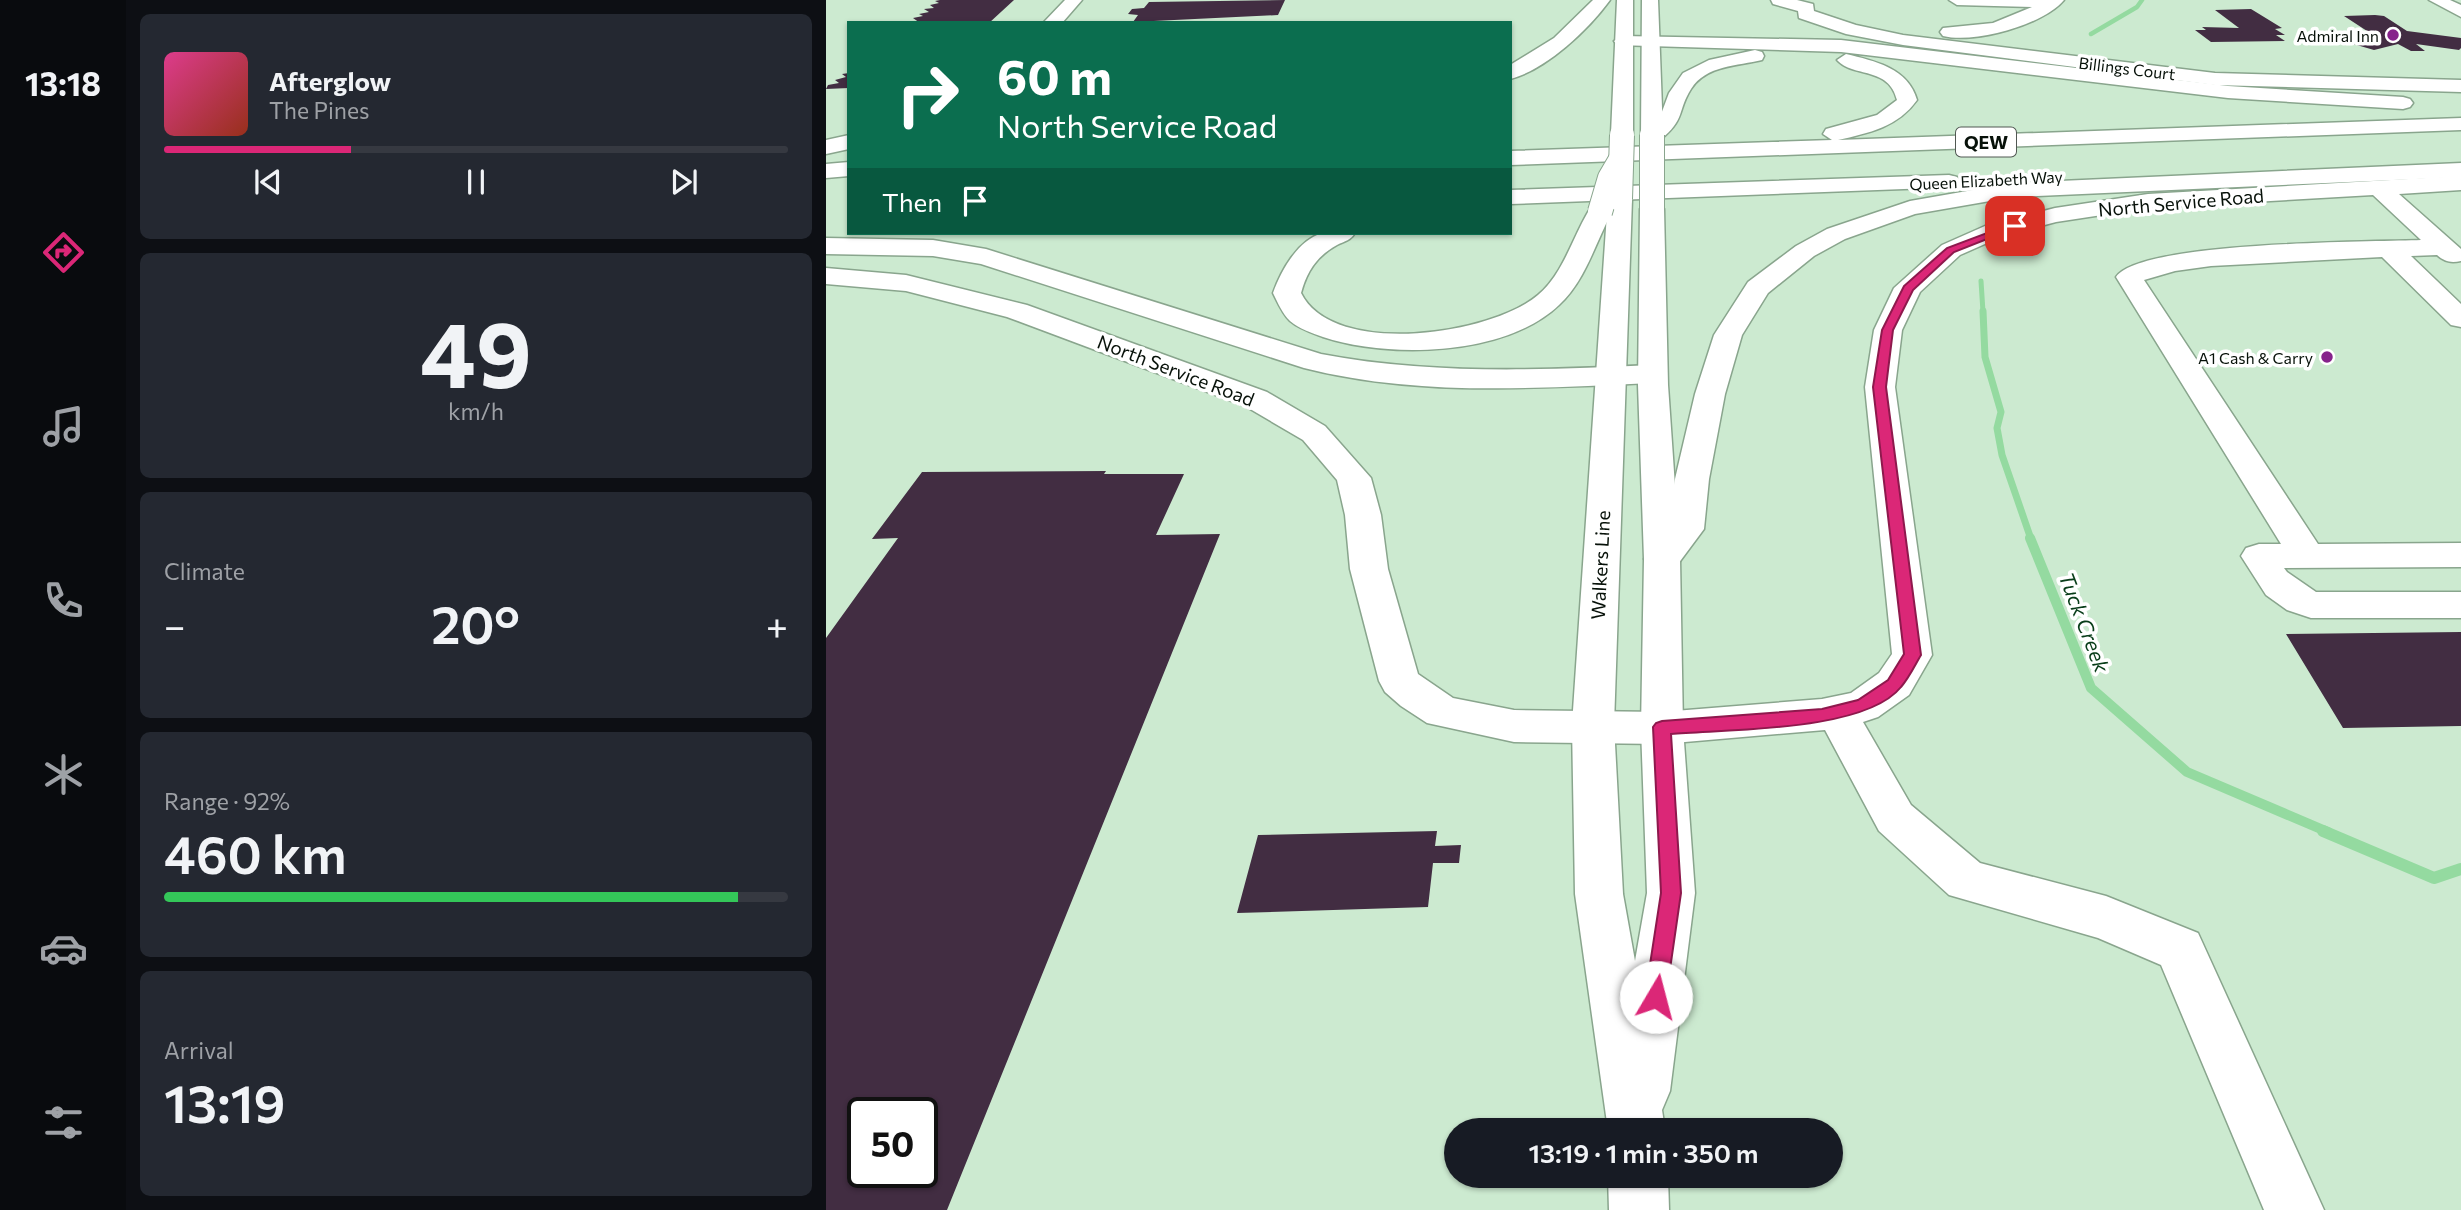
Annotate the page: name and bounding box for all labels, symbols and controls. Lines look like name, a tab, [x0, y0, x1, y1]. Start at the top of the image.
place label: Admiral Inn	[2296, 26, 2379, 45]
marker: Admiral Inn	[2385, 27, 2401, 43]
text: 60 m	[997, 45, 1112, 105]
icon: right	[882, 49, 973, 140]
street label: Billings Court	[2078, 53, 2177, 83]
text: 13:18	[25, 63, 101, 103]
text: Afterglow	[269, 65, 391, 96]
text: The Pines	[269, 96, 370, 124]
text: North Service Road	[997, 105, 1277, 145]
road number: QEW	[1956, 127, 2016, 156]
icon: previous	[249, 163, 287, 201]
icon: pause	[457, 163, 495, 201]
icon: next	[665, 163, 703, 201]
street label: Queen Elizabeth Way	[1909, 166, 2063, 194]
icon: arrive	[956, 182, 994, 220]
street label: North Service Road	[2097, 183, 2265, 221]
text: Then	[882, 186, 942, 217]
pin	[1985, 196, 2045, 256]
icon: arrive	[1996, 207, 2034, 245]
icon: directions	[39, 228, 88, 277]
text: 49	[420, 295, 532, 407]
street label: North Service Road	[1094, 329, 1258, 411]
place label: A1 Cash & Carry	[2198, 348, 2313, 367]
marker: A1 Cash & Carry	[2319, 349, 2335, 365]
text: km/h	[448, 397, 504, 425]
icon: music	[39, 402, 88, 451]
street label: Walkers Line	[1586, 510, 1614, 620]
text: Climate	[164, 557, 245, 585]
water label: Tuck Creek	[2054, 568, 2116, 676]
icon: phone	[39, 576, 88, 625]
text: 20°	[431, 591, 520, 655]
text: −	[164, 601, 186, 648]
text: +	[766, 601, 788, 648]
icon: climate	[39, 750, 88, 799]
text: Range · 92%	[164, 787, 290, 815]
text: 460 km	[164, 821, 347, 885]
icon: car	[39, 924, 88, 973]
position arrow	[1619, 960, 1693, 1034]
text: Arrival	[164, 1036, 234, 1064]
text: 13:19	[164, 1070, 285, 1134]
speed limit sign: 50	[847, 1097, 938, 1188]
icon: filters	[39, 1098, 88, 1147]
text: 13:19 · 1 min · 350 m	[1528, 1137, 1759, 1168]

